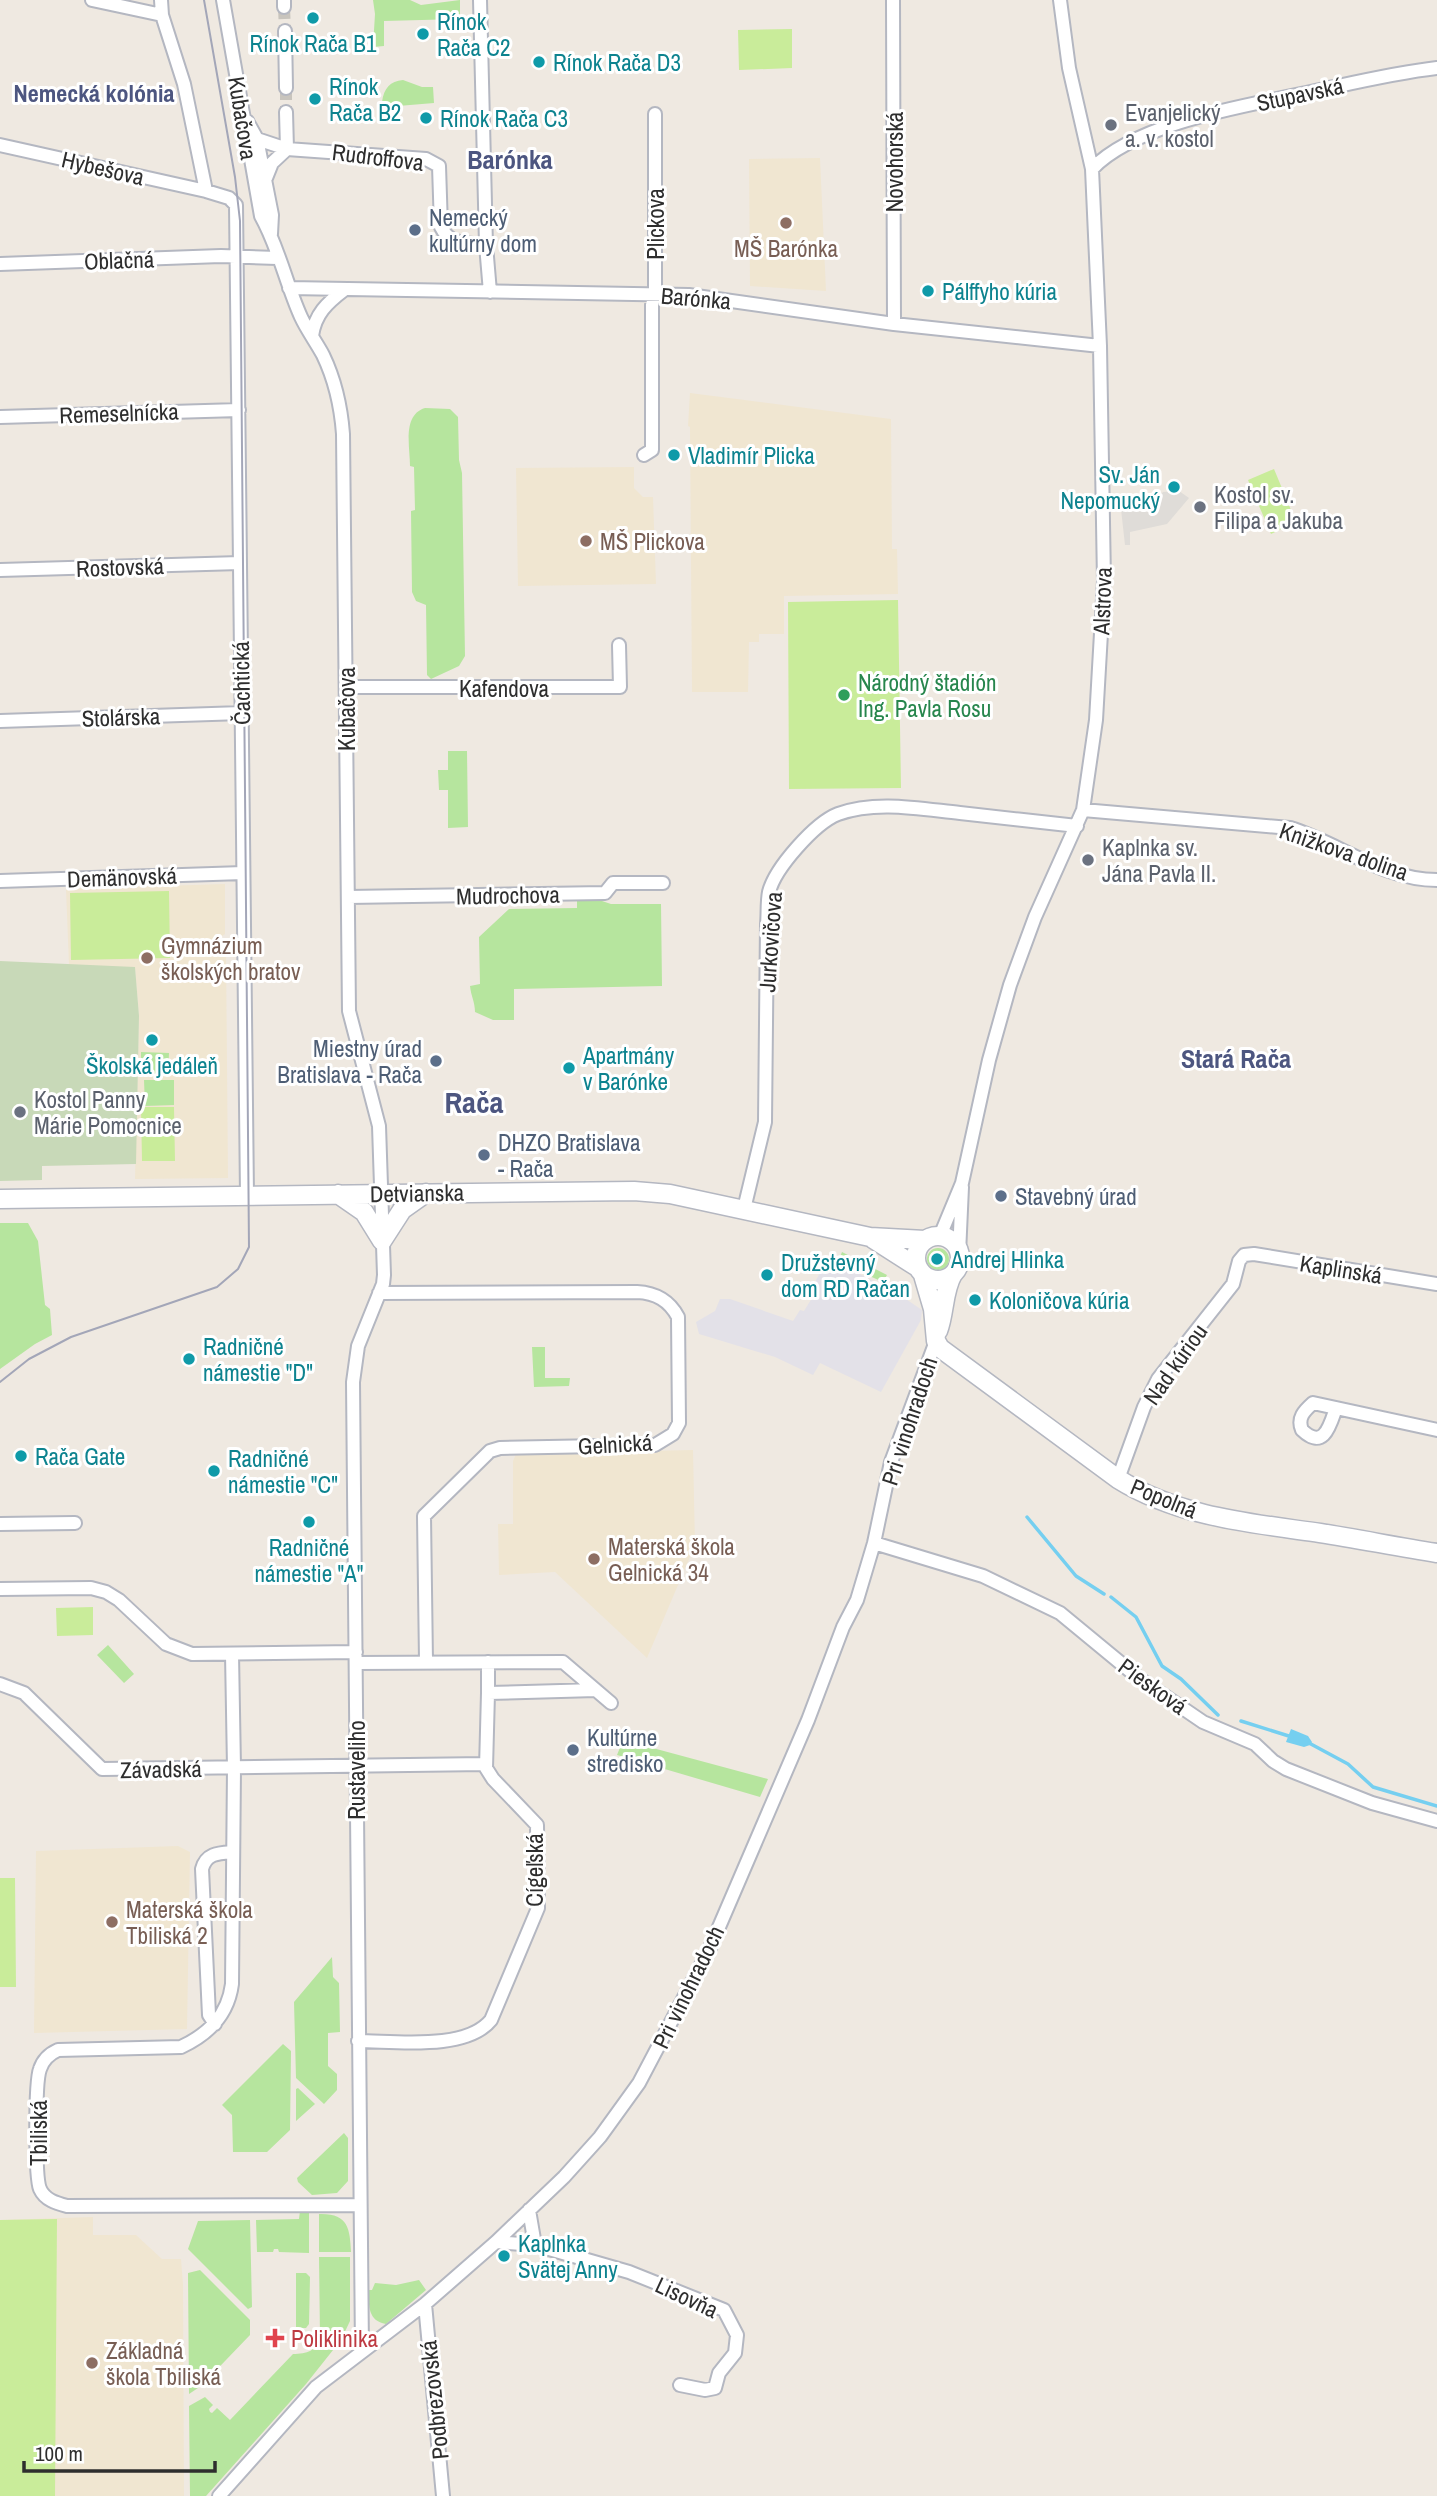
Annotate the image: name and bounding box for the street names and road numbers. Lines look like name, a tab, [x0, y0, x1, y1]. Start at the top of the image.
street label: Stupavská	[1254, 70, 1347, 118]
street label: Kubačova	[221, 74, 265, 162]
street label: Novohorská	[879, 111, 910, 212]
street label: Rudroffova	[330, 136, 426, 178]
street label: Hybešova	[59, 143, 148, 193]
street label: Plickova	[640, 188, 671, 260]
street label: Oblačná	[83, 243, 155, 277]
street label: Barónka	[660, 279, 733, 317]
street label: Remeselnícka	[59, 395, 180, 431]
street label: Rostovská	[75, 550, 165, 584]
street label: Alstrova	[1085, 566, 1119, 637]
street label: Čachtická	[225, 640, 257, 725]
street label: Kubačova	[331, 667, 362, 751]
street label: Kafendova	[459, 673, 550, 704]
street label: Stolárska	[81, 700, 161, 734]
street label: Knižkova dolina	[1276, 814, 1413, 888]
street label: Demänovská	[66, 860, 178, 894]
street label: Mudrochova	[456, 879, 561, 911]
street label: Jurkovičova	[751, 890, 789, 993]
street label: Detvianska	[370, 1177, 465, 1209]
street label: Kaplinská	[1298, 1247, 1385, 1291]
street label: Nad kúriou	[1136, 1317, 1214, 1411]
street label: Pri vinohradoch	[874, 1353, 944, 1489]
street label: Gelnická	[577, 1427, 653, 1461]
street label: Popolná	[1126, 1471, 1202, 1526]
street label: Piesková	[1113, 1651, 1194, 1722]
street label: Rustaveliho	[341, 1720, 372, 1820]
street label: Závadská	[120, 1753, 203, 1785]
street label: Cígeľská	[519, 1833, 550, 1907]
street label: Pri vinohradoch	[645, 1920, 731, 2054]
street label: Tbiliská	[23, 2099, 54, 2166]
street label: Lisovňa	[651, 2269, 724, 2325]
street label: Podbrezovská	[412, 2338, 456, 2461]

